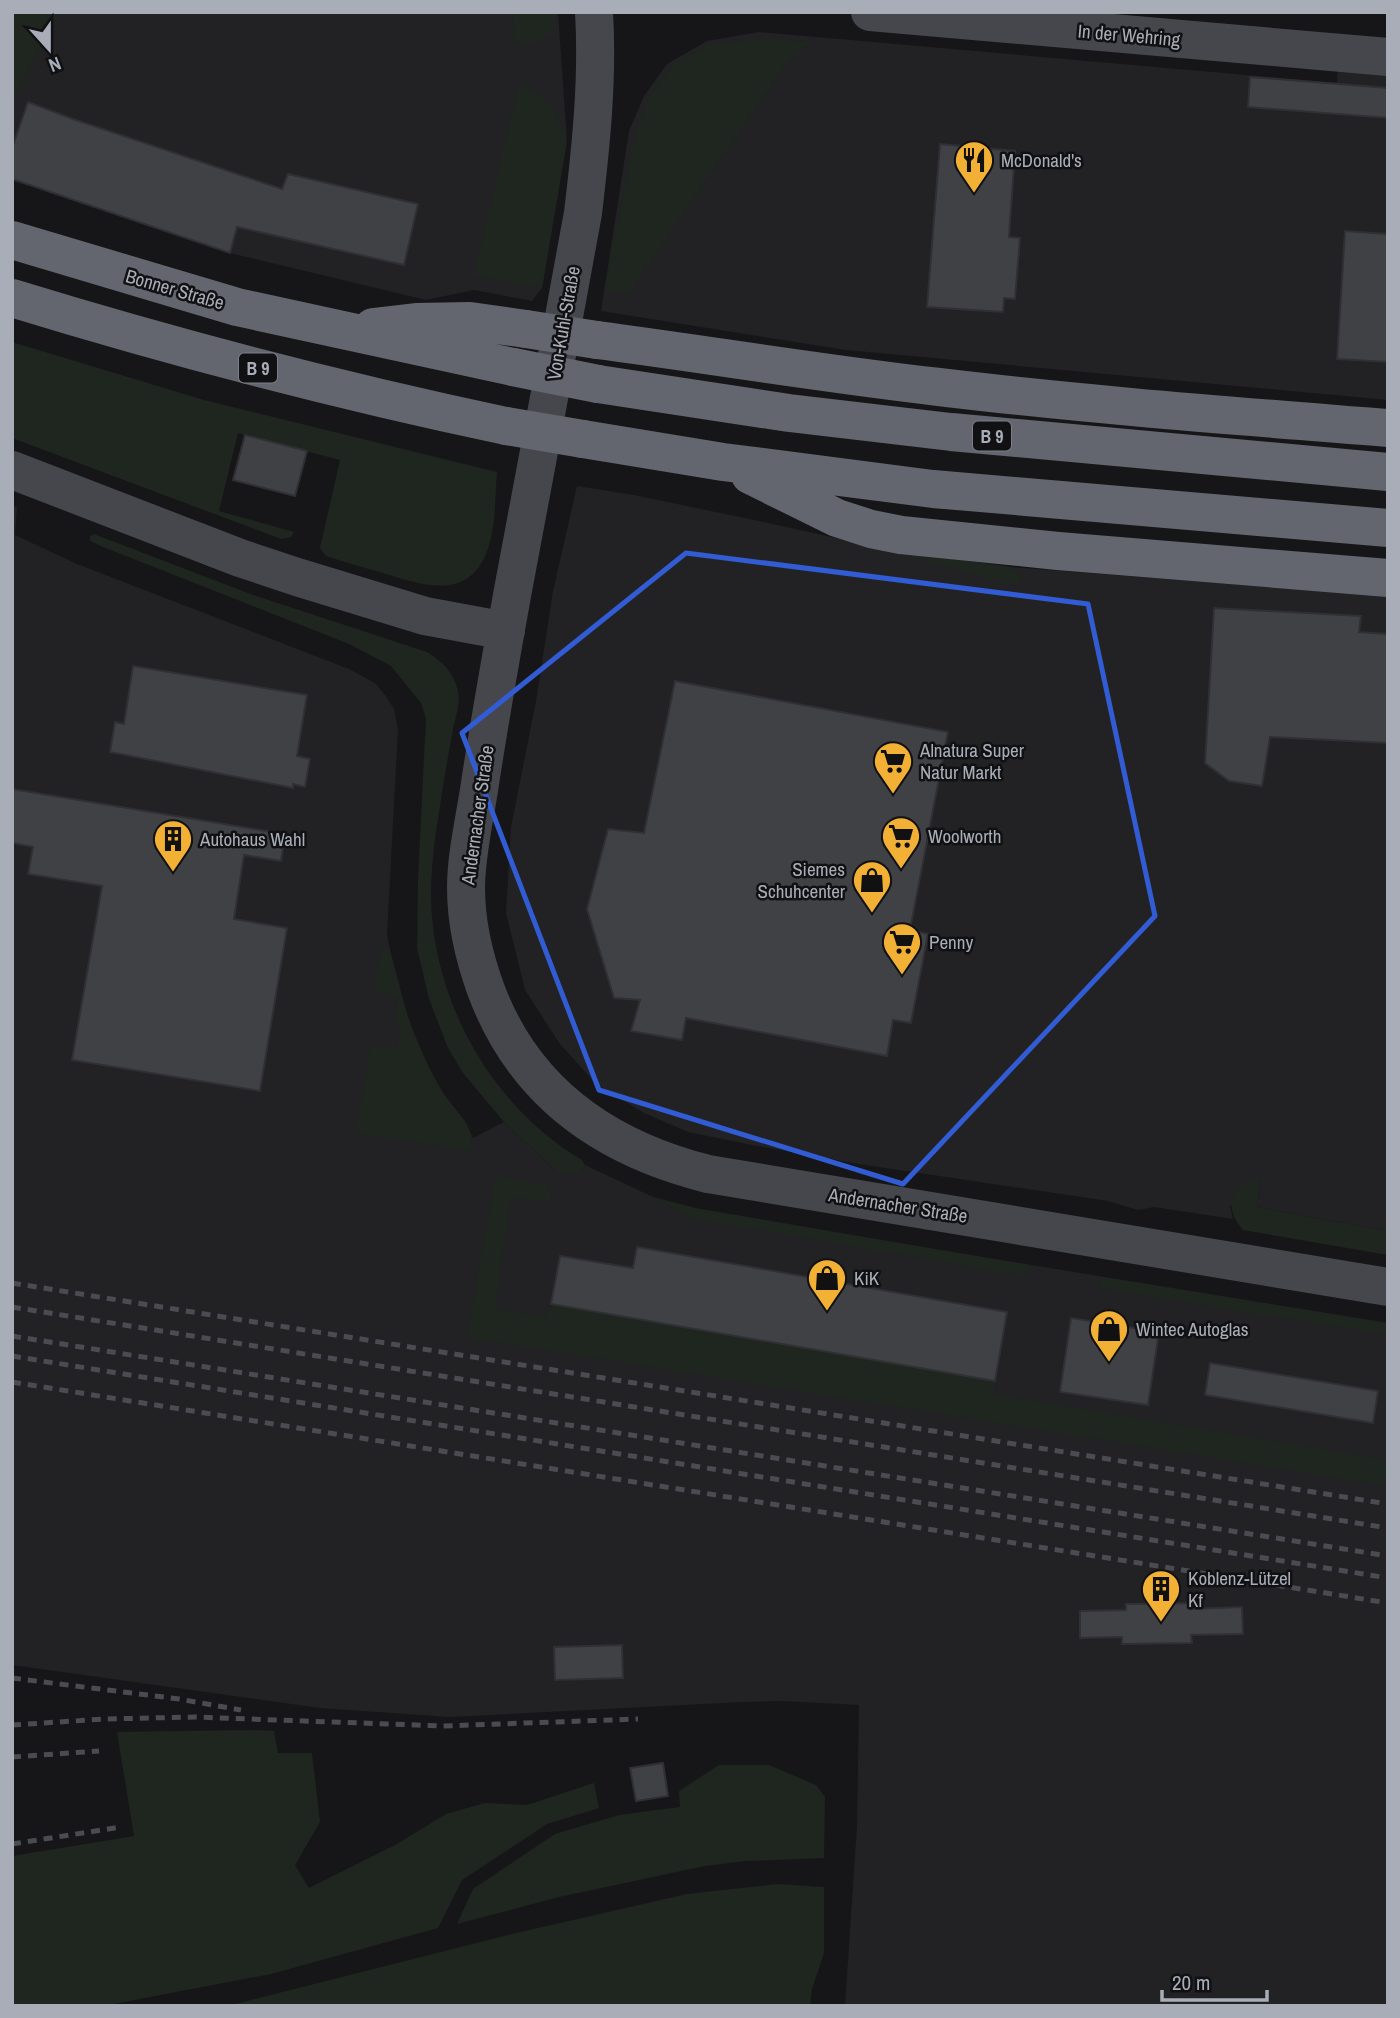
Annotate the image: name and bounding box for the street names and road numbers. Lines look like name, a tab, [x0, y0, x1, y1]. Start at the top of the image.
street label: In der Wehring	[1077, 18, 1182, 52]
street label: Bonner Straße	[123, 263, 227, 315]
street label: Von-Kuhl-Straße	[540, 264, 586, 382]
road number: B 9	[239, 354, 277, 382]
road number: B 9	[973, 422, 1011, 450]
street label: Andernacher Straße	[454, 744, 500, 887]
street label: Andernacher Straße	[826, 1181, 969, 1229]

